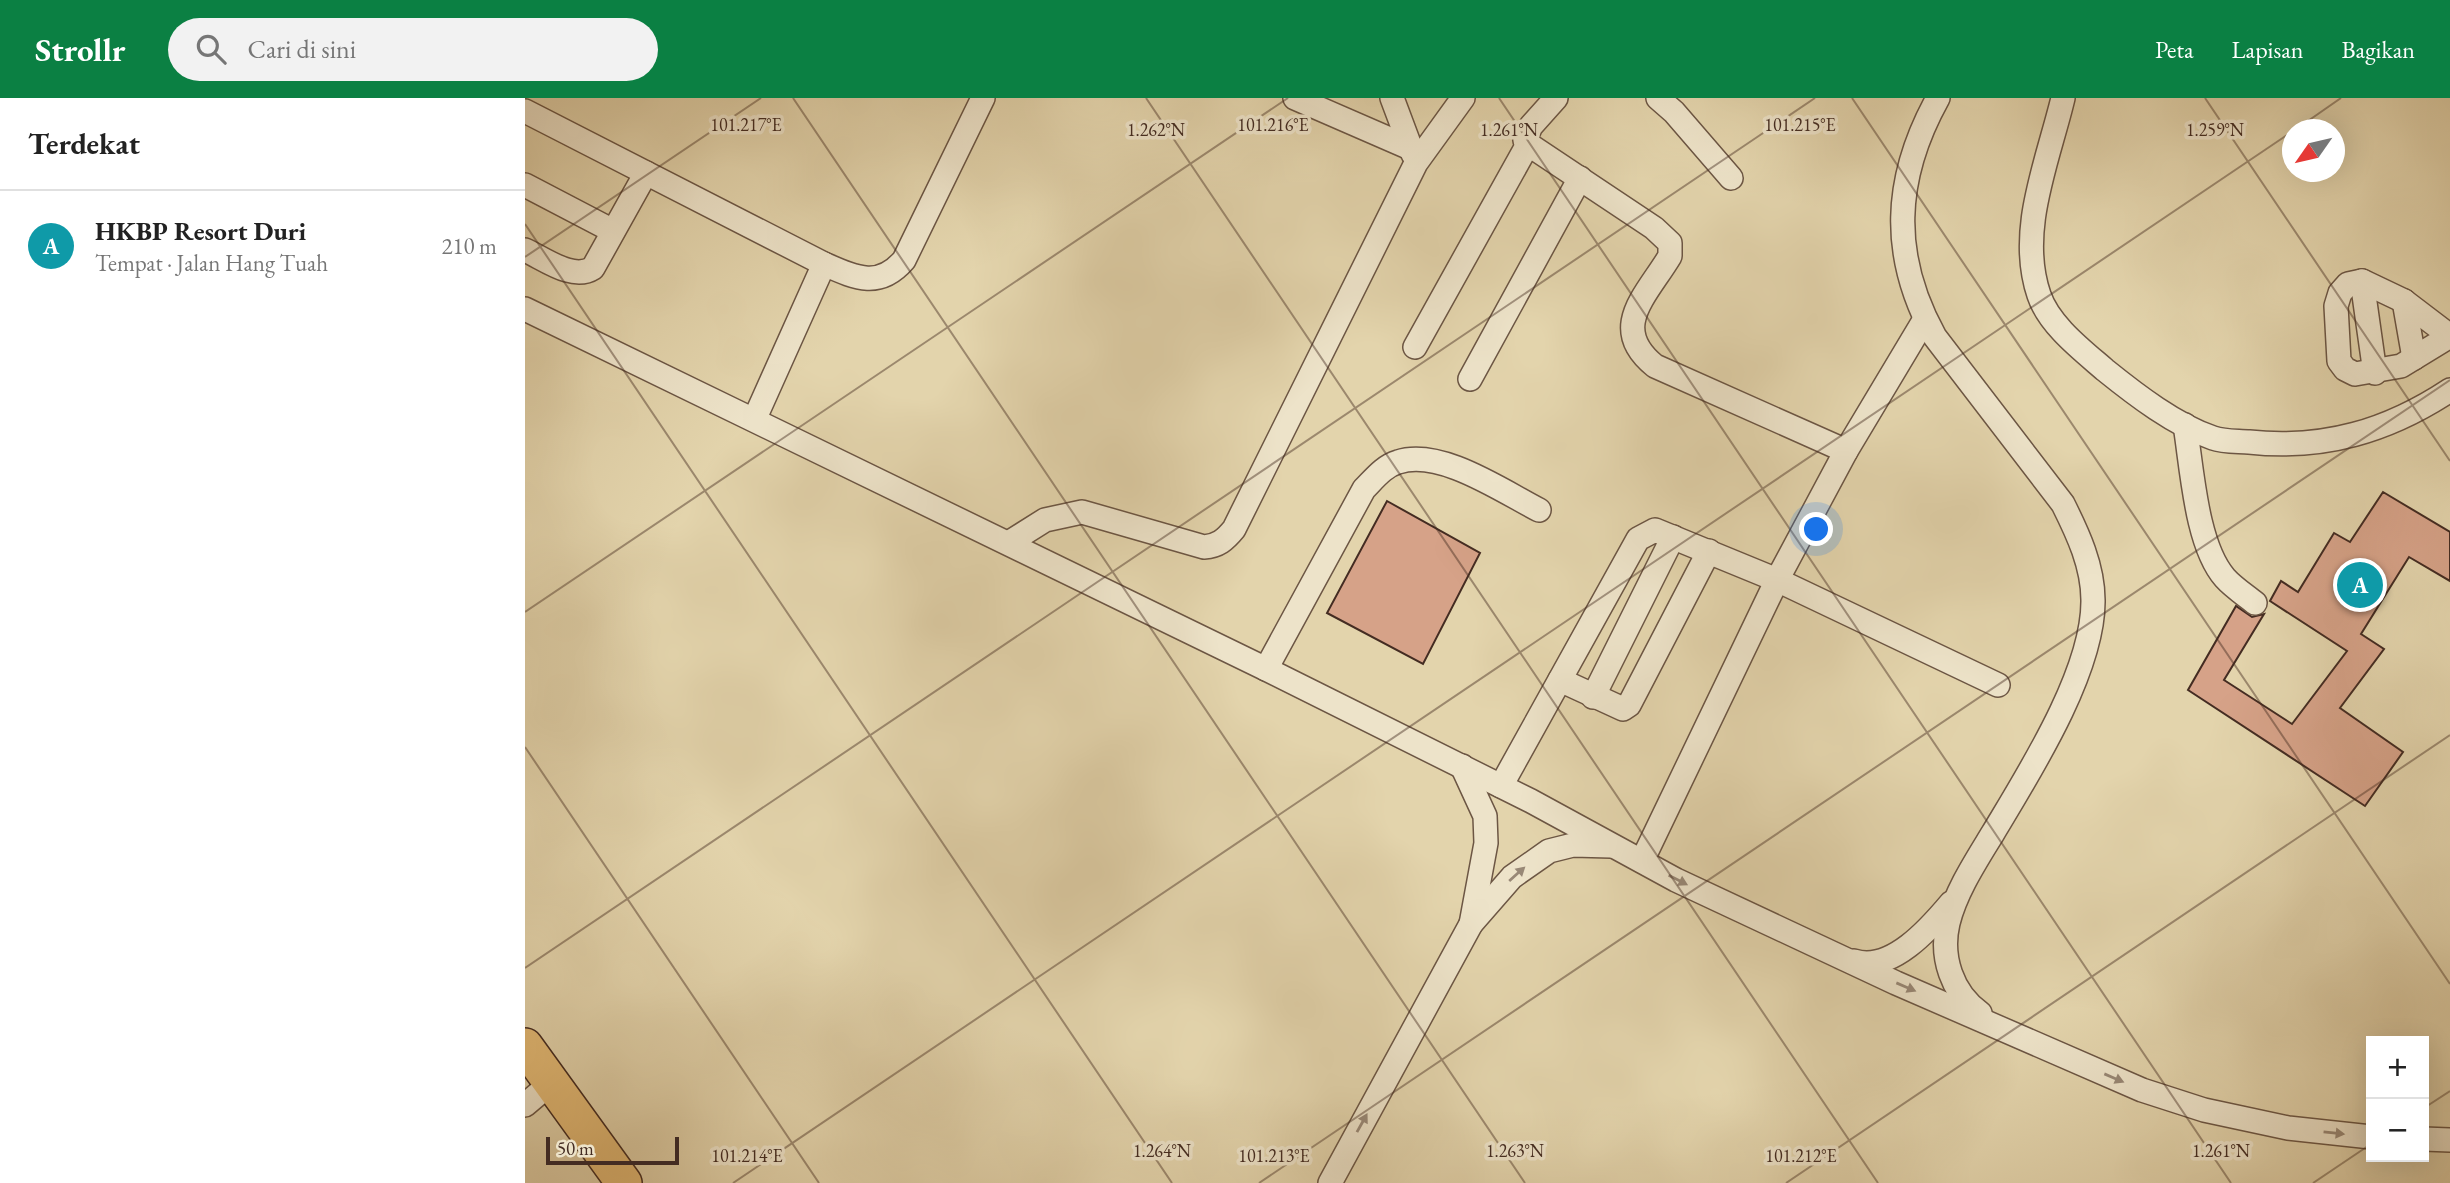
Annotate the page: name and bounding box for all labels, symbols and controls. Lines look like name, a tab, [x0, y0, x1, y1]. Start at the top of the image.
search box	[168, 18, 658, 81]
text: Strollr	[35, 28, 126, 71]
icon: search	[192, 30, 230, 68]
text: Cari di sini	[248, 32, 356, 66]
text: Peta	[2155, 34, 2194, 65]
text: Lapisan	[2232, 34, 2304, 65]
text: Bagikan	[2342, 34, 2415, 65]
text: 101.217°E	[710, 113, 782, 136]
text: 101.216°E	[1237, 113, 1309, 136]
text: 101.215°E	[1764, 113, 1836, 136]
text: 1.262°N	[1127, 118, 1186, 141]
text: 1.261°N	[1480, 118, 1539, 141]
text: 1.259°N	[2186, 118, 2245, 141]
north arrow	[2282, 119, 2345, 182]
text: Terdekat	[28, 124, 140, 163]
text: HKBP Resort Duri	[95, 214, 306, 248]
text: A	[43, 231, 59, 261]
text: 210 m	[441, 231, 497, 261]
text: Tempat · Jalan Hang Tuah	[95, 248, 328, 278]
your location	[1799, 512, 1833, 546]
pin: A	[2337, 559, 2383, 611]
one-way arrow	[1508, 866, 1525, 882]
one-way arrow	[1668, 874, 1688, 886]
one-way arrow	[1896, 981, 1916, 993]
map controls	[2366, 1036, 2429, 1162]
button: +	[2366, 1036, 2429, 1099]
one-way arrow	[2104, 1073, 2125, 1084]
button: −	[2366, 1099, 2429, 1162]
one-way arrow	[1356, 1113, 1368, 1133]
one-way arrow	[2323, 1128, 2345, 1139]
scale bar	[546, 1134, 679, 1166]
text: 50 m	[557, 1136, 594, 1161]
text: 1.264°N	[1133, 1139, 1192, 1162]
text: 1.263°N	[1486, 1139, 1545, 1162]
text: 1.261°N	[2192, 1139, 2251, 1162]
text: 101.214°E	[711, 1144, 783, 1167]
text: 101.213°E	[1238, 1144, 1310, 1167]
text: 101.212°E	[1765, 1144, 1837, 1167]

